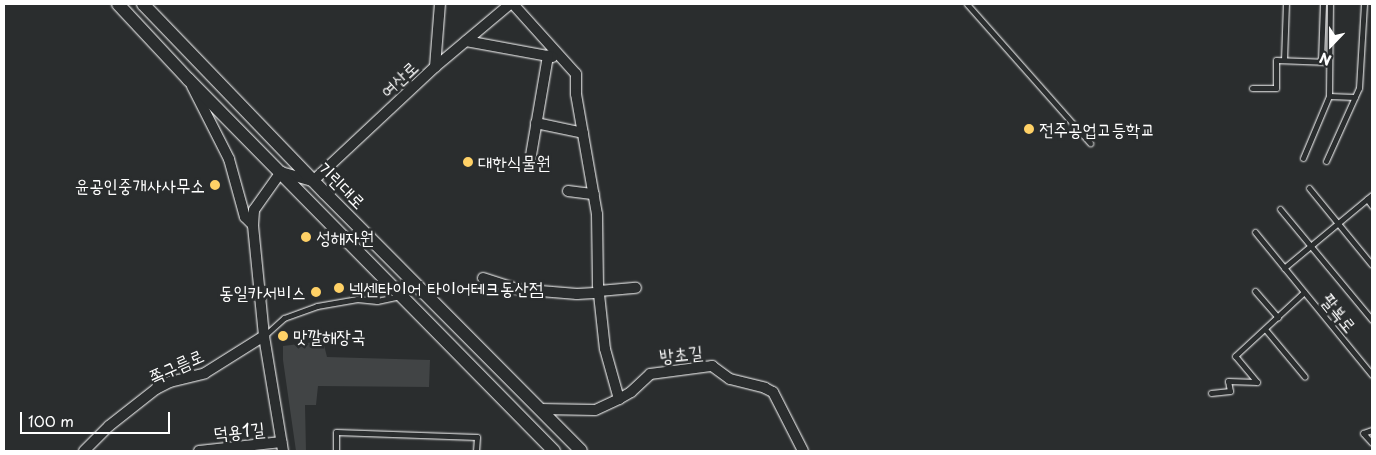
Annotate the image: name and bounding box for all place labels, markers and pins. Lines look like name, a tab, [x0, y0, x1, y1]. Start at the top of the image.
place label: 전주공업고등학교	[1039, 118, 1155, 140]
marker: 전주공업고등학교	[1023, 123, 1035, 135]
place label: 대한식물원	[478, 151, 550, 173]
marker: 대한식물원	[462, 156, 474, 168]
place label: 윤공인중개사사무소	[75, 174, 205, 196]
marker: 윤공인중개사사무소	[209, 179, 221, 191]
place label: 성해자원	[316, 226, 374, 248]
marker: 성해자원	[300, 231, 312, 243]
place label: 넥센타이어 타이어테크동산점	[349, 277, 543, 299]
place label: 동일카서비스	[219, 281, 306, 303]
marker: 넥센타이어 타이어테크동산점	[333, 282, 345, 294]
marker: 동일카서비스	[310, 286, 322, 298]
place label: 맛깔해장국	[293, 325, 365, 347]
marker: 맛깔해장국	[277, 330, 289, 342]

